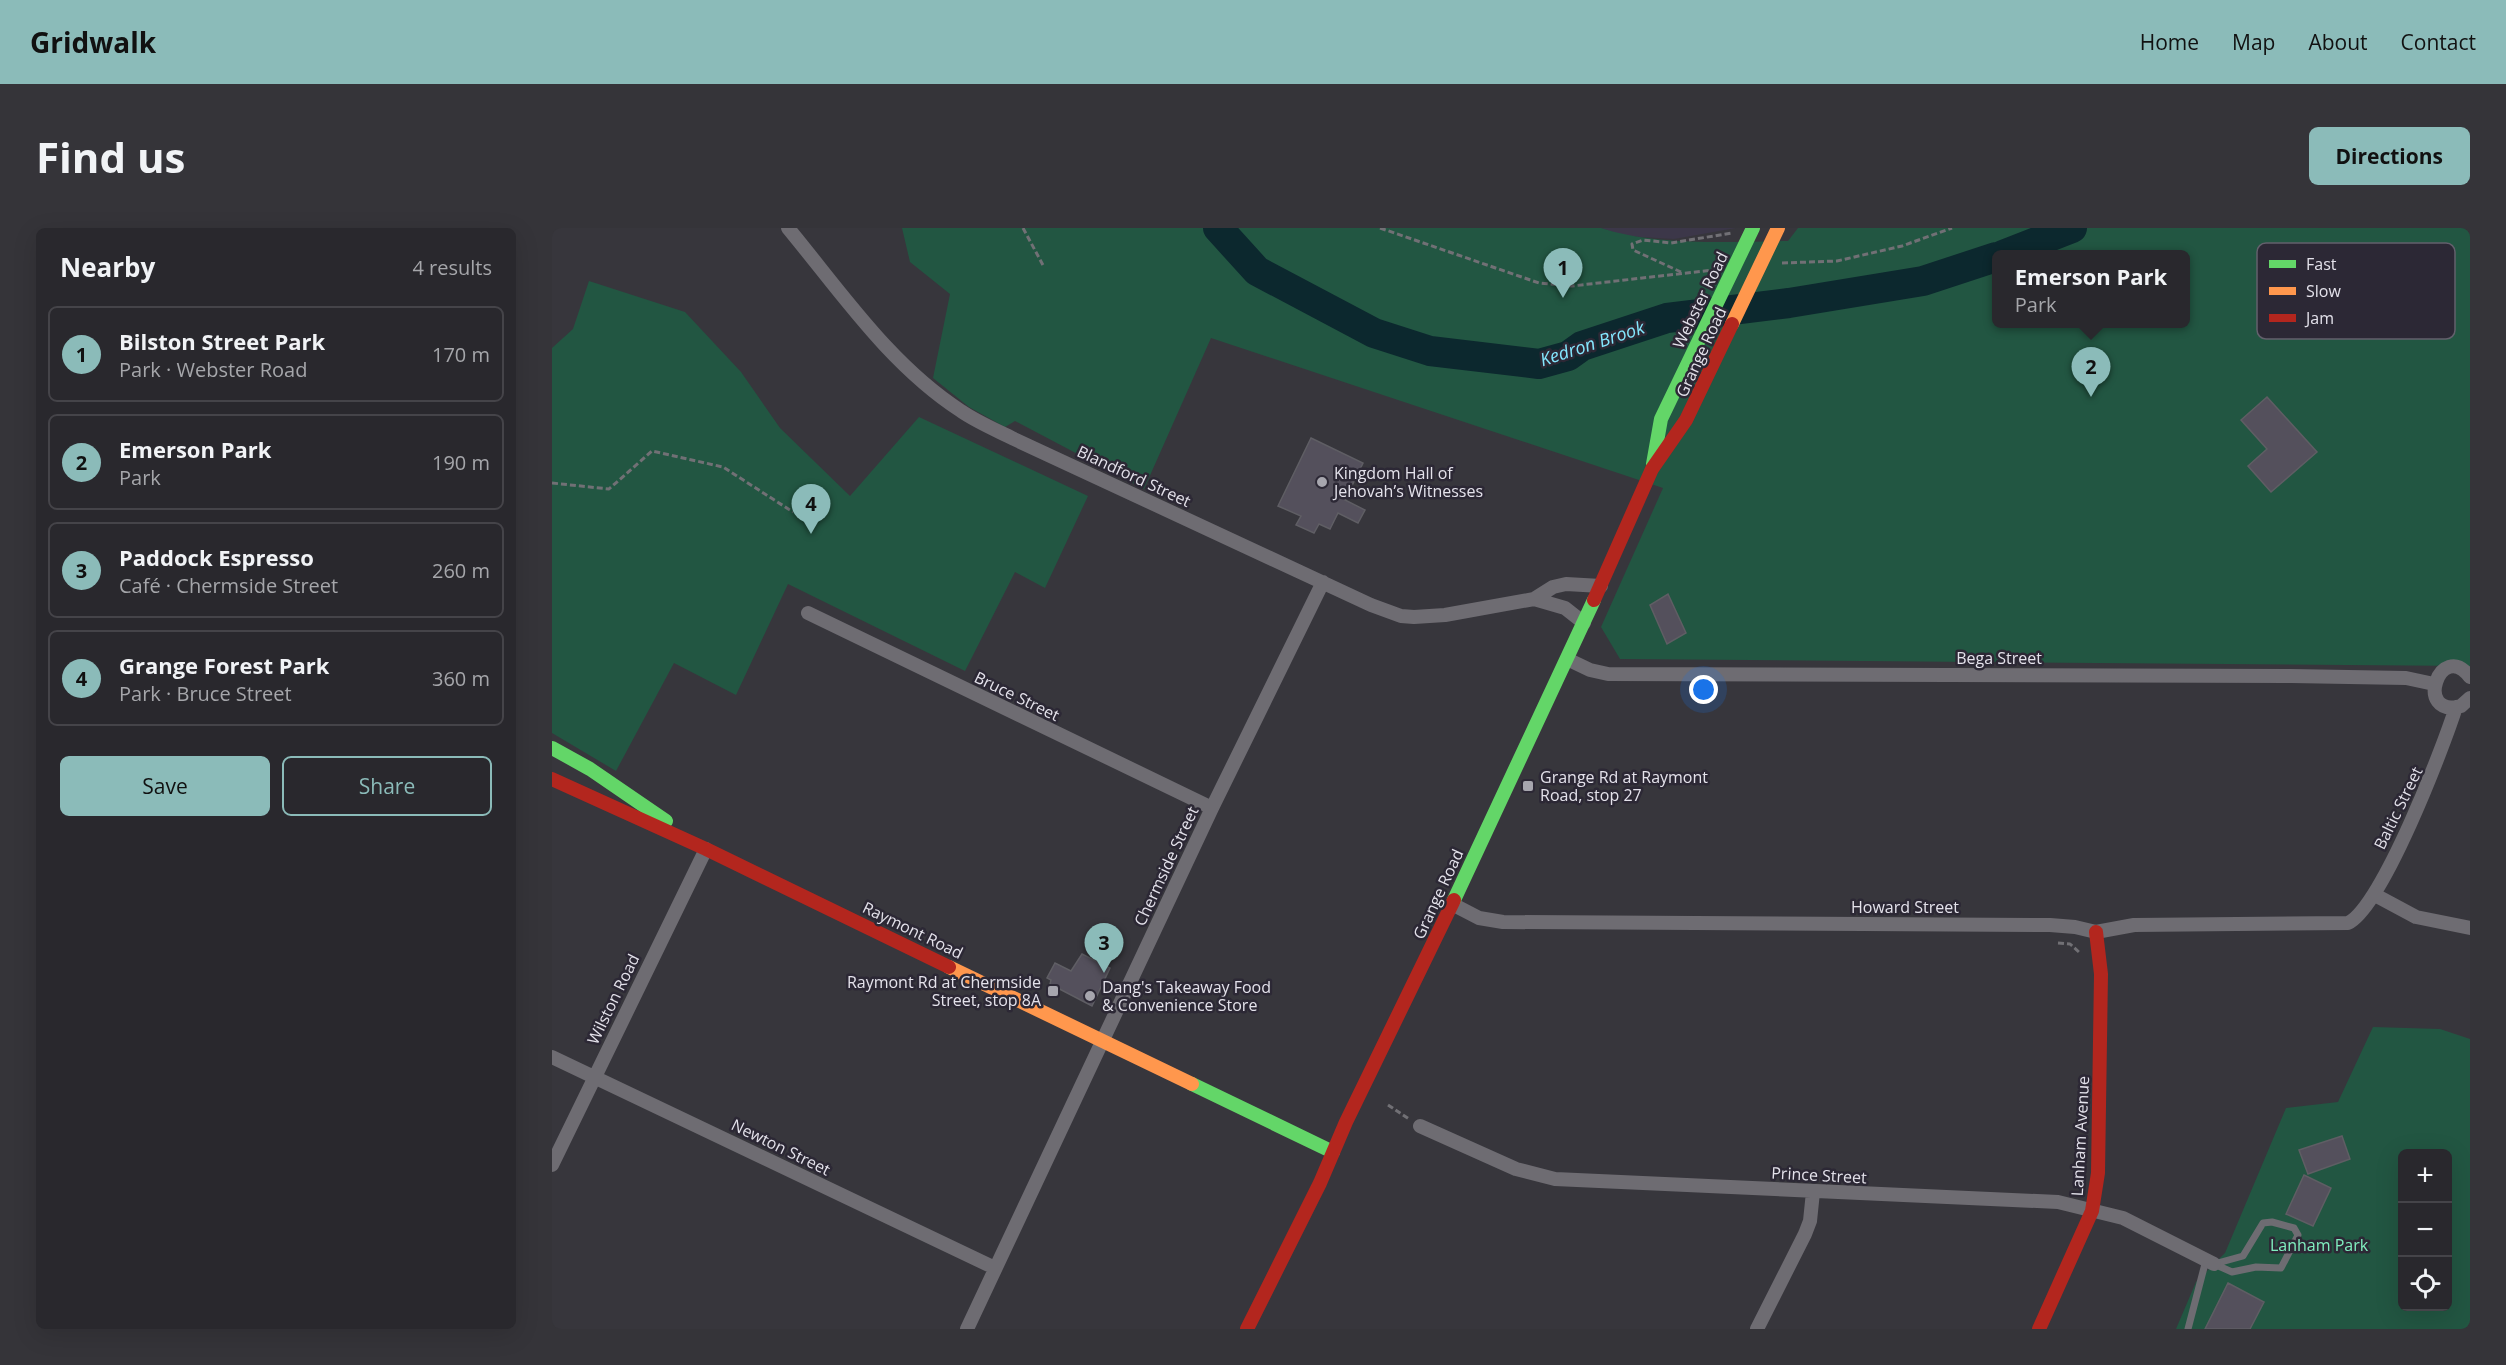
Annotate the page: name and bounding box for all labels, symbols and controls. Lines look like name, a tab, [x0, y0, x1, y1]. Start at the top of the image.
text: Gridwalk	[30, 23, 156, 61]
text: Home	[2140, 28, 2199, 56]
text: Map	[2232, 28, 2275, 56]
text: About	[2308, 28, 2368, 56]
text: Contact	[2401, 28, 2476, 56]
button: Directions	[2309, 127, 2470, 185]
text: Find us	[36, 128, 185, 185]
legend	[2257, 243, 2455, 339]
pin: 1	[1544, 248, 1582, 298]
street label: Webster Road	[1667, 248, 1733, 352]
text: Nearby	[60, 249, 155, 285]
popup	[1992, 250, 2190, 328]
text: Fast	[2306, 253, 2337, 275]
text: 4 results	[412, 254, 492, 281]
text: Emerson Park	[2015, 261, 2167, 291]
text: Slow	[2306, 280, 2341, 302]
text: Park	[2015, 291, 2057, 318]
street label: Grange Road	[1671, 303, 1731, 401]
text: Jam	[2304, 307, 2334, 329]
water label: Kedron Brook	[1537, 314, 1649, 371]
text: Bilston Street Park	[119, 326, 325, 356]
text: 1	[76, 341, 87, 368]
text: 170 m	[432, 341, 490, 368]
pin: 2	[2072, 348, 2110, 397]
text: Park · Webster Road	[119, 356, 307, 383]
text: Emerson Park	[119, 434, 271, 464]
street label: Blandford Street	[1074, 440, 1195, 512]
text: 2	[76, 449, 87, 476]
text: 190 m	[432, 449, 490, 476]
place label: Kingdom Hall of Jehovah’s Witnesses	[1332, 462, 1483, 502]
text: Park	[119, 464, 161, 491]
marker: Kingdom Hall of Jehovah’s Witnesses	[1315, 475, 1329, 489]
pin: 4	[792, 484, 830, 534]
text: Paddock Espresso	[119, 542, 314, 572]
text: 3	[76, 557, 87, 584]
text: 260 m	[432, 557, 490, 584]
text: Café · Chermside Street	[119, 572, 338, 599]
street label: Bega Street	[1956, 647, 2042, 669]
text: Grange Forest Park	[119, 650, 329, 680]
text: 4	[76, 665, 87, 692]
text: 360 m	[432, 665, 490, 692]
street label: Bruce Street	[971, 666, 1064, 726]
your location	[1689, 675, 1718, 704]
text: Park · Bruce Street	[119, 680, 292, 707]
button: Save	[60, 756, 270, 816]
button: Share	[282, 756, 492, 816]
street label: Baltic Street	[2368, 763, 2428, 853]
place label: Grange Rd at Raymont Road, stop 27	[1540, 766, 1708, 806]
marker: Grange Rd at Raymont Road, stop 27	[1521, 779, 1535, 793]
street label: Chermside Street	[1129, 802, 1203, 929]
street label: Grange Road	[1408, 845, 1468, 943]
street label: Raymont Road	[859, 896, 967, 964]
street label: Howard Street	[1851, 896, 1959, 918]
pin: 3	[1084, 924, 1124, 973]
street label: Wilston Road	[582, 950, 644, 1048]
place label: Raymont Rd at Chermside Street, stop 8A	[847, 971, 1042, 1011]
place label: Dang's Takeaway Food & Convenience Store	[1102, 976, 1271, 1016]
marker: Raymont Rd at Chermside Street, stop 8A	[1046, 984, 1060, 998]
marker: Dang's Takeaway Food & Convenience Store	[1083, 989, 1097, 1003]
street label: Lanham Avenue	[2066, 1075, 2094, 1197]
street label: Newton Street	[728, 1114, 834, 1181]
map controls	[2398, 1149, 2452, 1311]
button: +	[2398, 1149, 2452, 1203]
street label: Prince Street	[1771, 1162, 1868, 1188]
button: −	[2398, 1203, 2452, 1257]
park label: Lanham Park	[2270, 1234, 2369, 1256]
button: locate	[2398, 1257, 2452, 1311]

